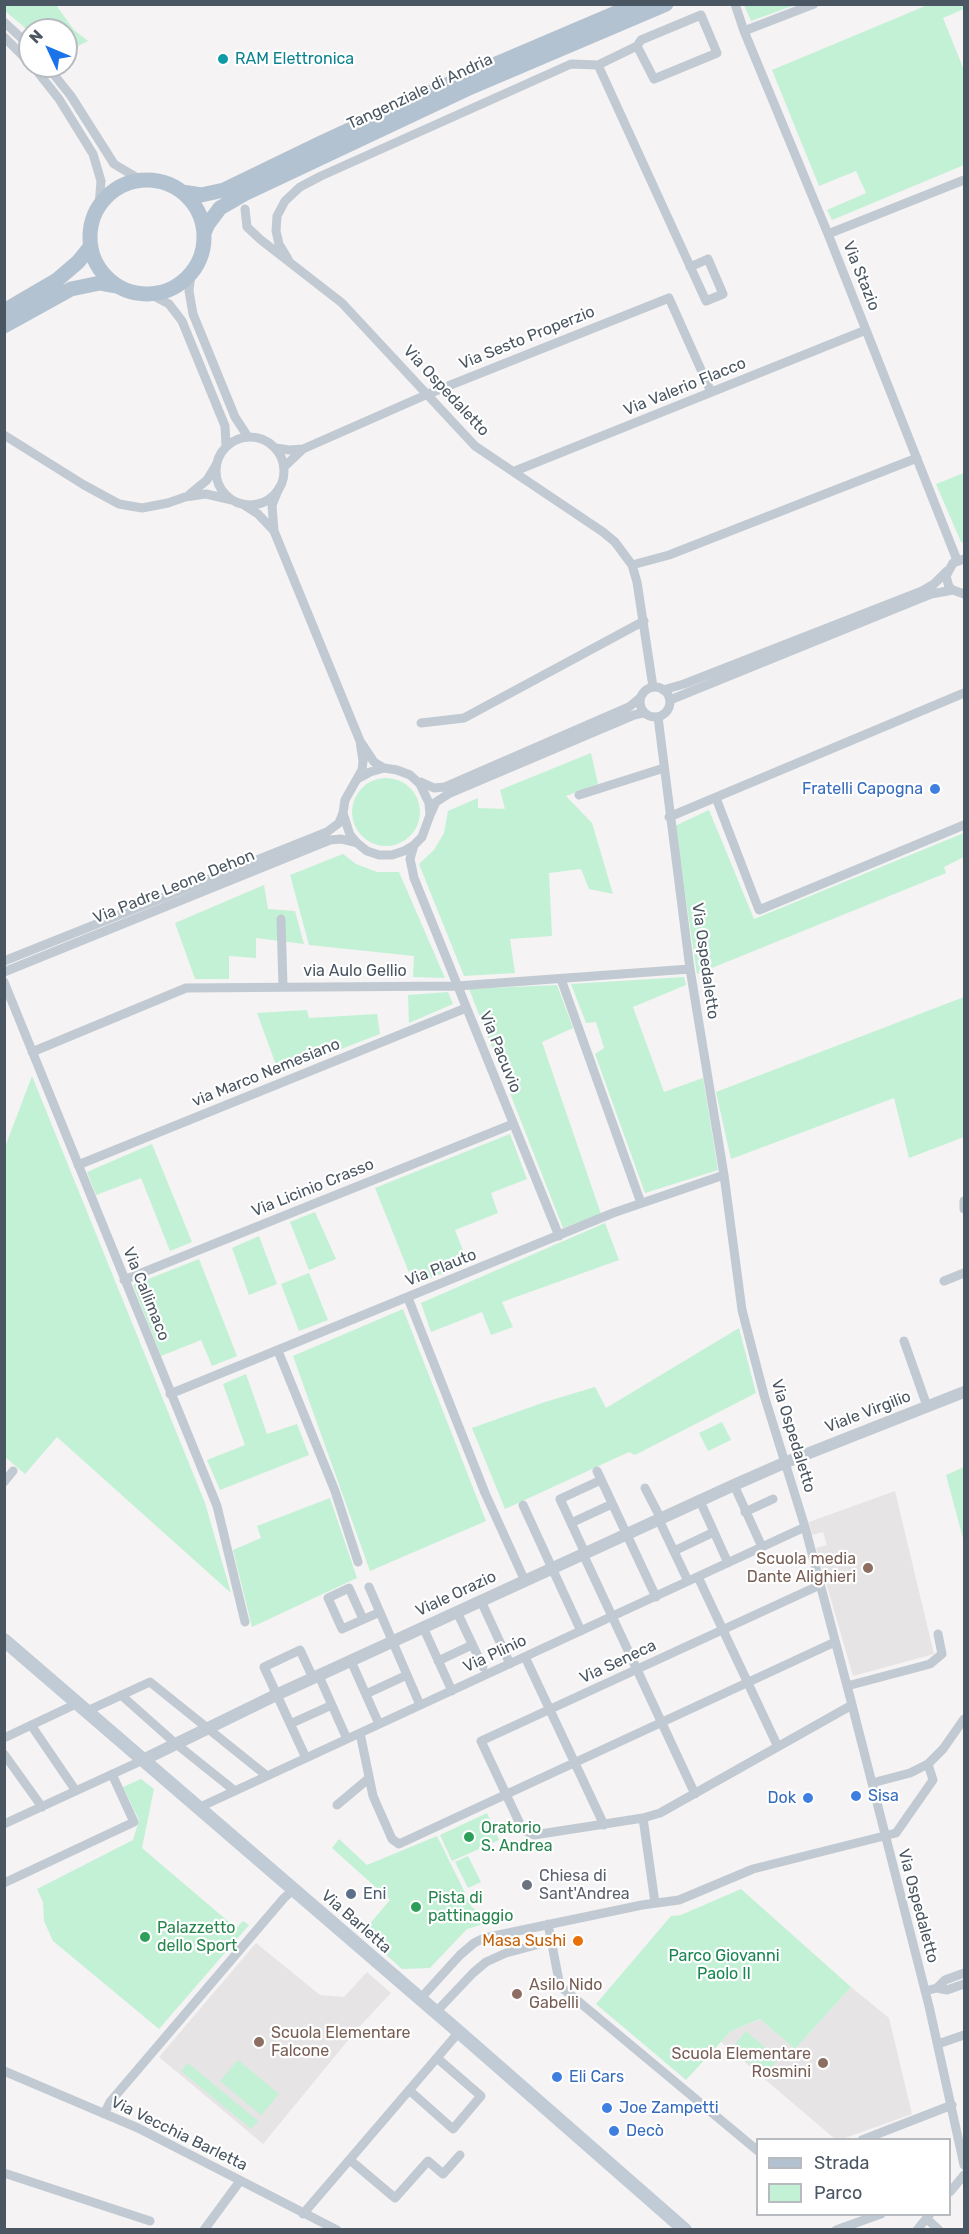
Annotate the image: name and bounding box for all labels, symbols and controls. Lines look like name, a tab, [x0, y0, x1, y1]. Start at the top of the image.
north arrow	[18, 18, 78, 78]
text: N	[25, 26, 47, 47]
place label: RAM Elettronica	[235, 49, 354, 69]
street label: Tangenziale di Andria	[344, 50, 496, 134]
marker: RAM Elettronica	[216, 52, 230, 66]
street label: Via Stazio	[838, 238, 884, 314]
street label: Via Sesto Properzio	[456, 302, 598, 374]
street label: Via Ospedaletto	[399, 342, 493, 440]
street label: Via Valerio Flacco	[621, 354, 749, 420]
place label: Fratelli Capogna	[802, 779, 923, 799]
marker: Fratelli Capogna	[928, 782, 942, 796]
street label: Via Padre Leone Dehon	[90, 846, 258, 928]
street label: Via Ospedaletto	[687, 902, 723, 1020]
street label: via Aulo Gellio	[303, 961, 407, 981]
street label: Via Pacuvio	[475, 1008, 525, 1096]
street label: via Marco Nemesiano	[189, 1035, 343, 1111]
street label: Via Licinio Crasso	[249, 1155, 377, 1221]
street label: Via Callimaco	[119, 1244, 173, 1344]
street label: Via Plauto	[403, 1245, 479, 1291]
street label: Via Ospedaletto	[767, 1377, 819, 1495]
street label: Viale Virgilio	[822, 1387, 914, 1437]
place label: Scuola media Dante Alighieri	[747, 1549, 856, 1587]
marker: Scuola media Dante Alighieri	[861, 1561, 875, 1575]
street label: Viale Orazio	[413, 1567, 499, 1621]
street label: Via Plinio	[460, 1631, 530, 1677]
street label: Via Seneca	[577, 1636, 659, 1688]
place label: Sisa	[868, 1786, 899, 1806]
place label: Dok	[768, 1788, 796, 1808]
marker: Sisa	[849, 1789, 863, 1803]
marker: Dok	[801, 1791, 815, 1805]
place label: Oratorio S. Andrea	[481, 1818, 553, 1856]
marker: Oratorio S. Andrea	[462, 1830, 476, 1844]
street label: Via Ospedaletto	[894, 1847, 942, 1965]
place label: Chiesa di Sant'Andrea	[539, 1866, 630, 1904]
marker: Chiesa di Sant'Andrea	[520, 1878, 534, 1892]
place label: Eni	[363, 1884, 386, 1904]
street label: Via Barletta	[317, 1886, 395, 1958]
marker: Eni	[344, 1887, 358, 1901]
place label: Pista di pattinaggio	[428, 1888, 513, 1926]
marker: Pista di pattinaggio	[409, 1900, 423, 1914]
place label: Palazzetto dello Sport	[157, 1918, 237, 1956]
marker: Palazzetto dello Sport	[138, 1930, 152, 1944]
place label: Masa Sushi	[482, 1931, 566, 1951]
marker: Masa Sushi	[571, 1934, 585, 1948]
park label: Parco Giovanni Paolo II	[668, 1946, 780, 1984]
place label: Asilo Nido Gabelli	[529, 1975, 602, 2013]
marker: Asilo Nido Gabelli	[510, 1987, 524, 2001]
place label: Scuola Elementare Falcone	[271, 2023, 411, 2061]
marker: Scuola Elementare Falcone	[252, 2035, 266, 2049]
place label: Scuola Elementare Rosmini	[671, 2044, 811, 2082]
marker: Scuola Elementare Rosmini	[816, 2056, 830, 2070]
place label: Eli Cars	[569, 2067, 624, 2087]
marker: Eli Cars	[550, 2070, 564, 2084]
street label: Via Vecchia Barletta	[108, 2093, 250, 2175]
place label: Joe Zampetti	[619, 2098, 719, 2118]
marker: Joe Zampetti	[600, 2101, 614, 2115]
place label: Decò	[626, 2121, 664, 2141]
marker: Decò	[607, 2124, 621, 2138]
legend	[756, 2138, 951, 2216]
text: Strada	[814, 2152, 870, 2174]
text: Parco	[814, 2182, 862, 2204]

